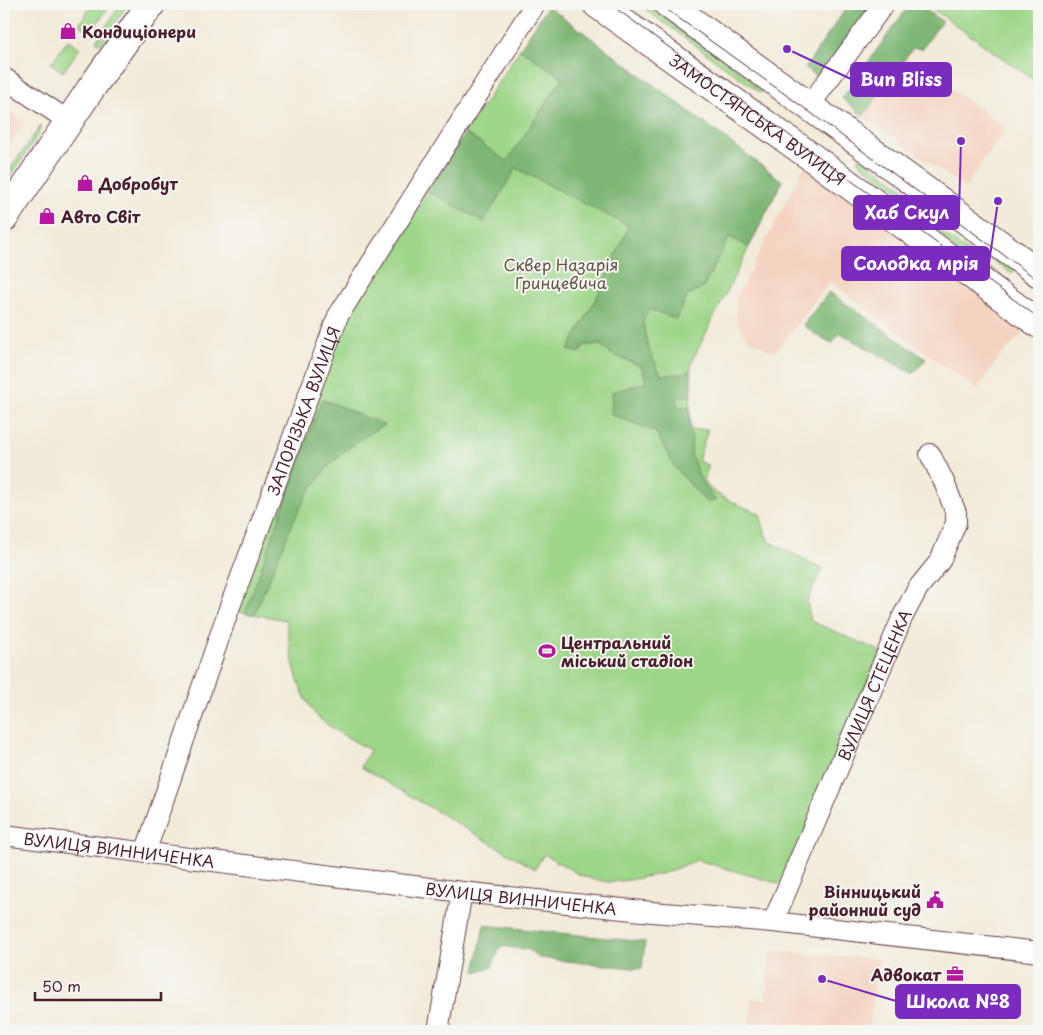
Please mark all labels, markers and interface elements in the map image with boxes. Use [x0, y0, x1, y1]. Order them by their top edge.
place label: Кондиціонери [82, 19, 196, 43]
shop icon: Кондиціонери [58, 21, 78, 41]
street label: ЗАМОСТЯНСЬКА ВУЛИЦЯ [665, 48, 851, 191]
callout: Bun Bliss [851, 63, 951, 96]
text: Bun Bliss [860, 65, 942, 92]
place label: Добробут [98, 171, 178, 195]
shop icon: Добробут [75, 173, 95, 193]
callout: Хаб Скул [854, 196, 959, 229]
text: Хаб Скул [865, 198, 949, 225]
place label: Авто Світ [61, 204, 141, 228]
shop icon: Авто Світ [37, 206, 57, 226]
callout: Солодка мрія [842, 247, 989, 280]
text: Солодка мрія [853, 249, 979, 276]
park label: Сквер Назарія Гринцевича [504, 252, 618, 294]
street label: ЗАПОРІЗЬКА ВУЛИЦЯ [261, 322, 345, 498]
street label: ВУЛИЦЯ СТЕЦЕНКА [831, 604, 917, 764]
place label: Центральний міський стадіон [561, 630, 693, 672]
sports icon: Центральний міський стадіон [537, 641, 557, 661]
street label: ВУЛИЦЯ ВИННИЧЕНКА [22, 826, 216, 873]
street label: ВУЛИЦЯ ВИННИЧЕНКА [424, 876, 618, 920]
place label: Вінницький районний суд [809, 879, 921, 921]
public building icon: Вінницький районний суд [925, 890, 945, 910]
place label: Адвокат [870, 962, 942, 986]
office icon: Адвокат [945, 964, 965, 984]
scale bar [35, 970, 161, 1002]
text: 50 m [42, 974, 81, 997]
callout: Школа №8 [896, 985, 1020, 1018]
text: Школа №8 [906, 987, 1010, 1014]

